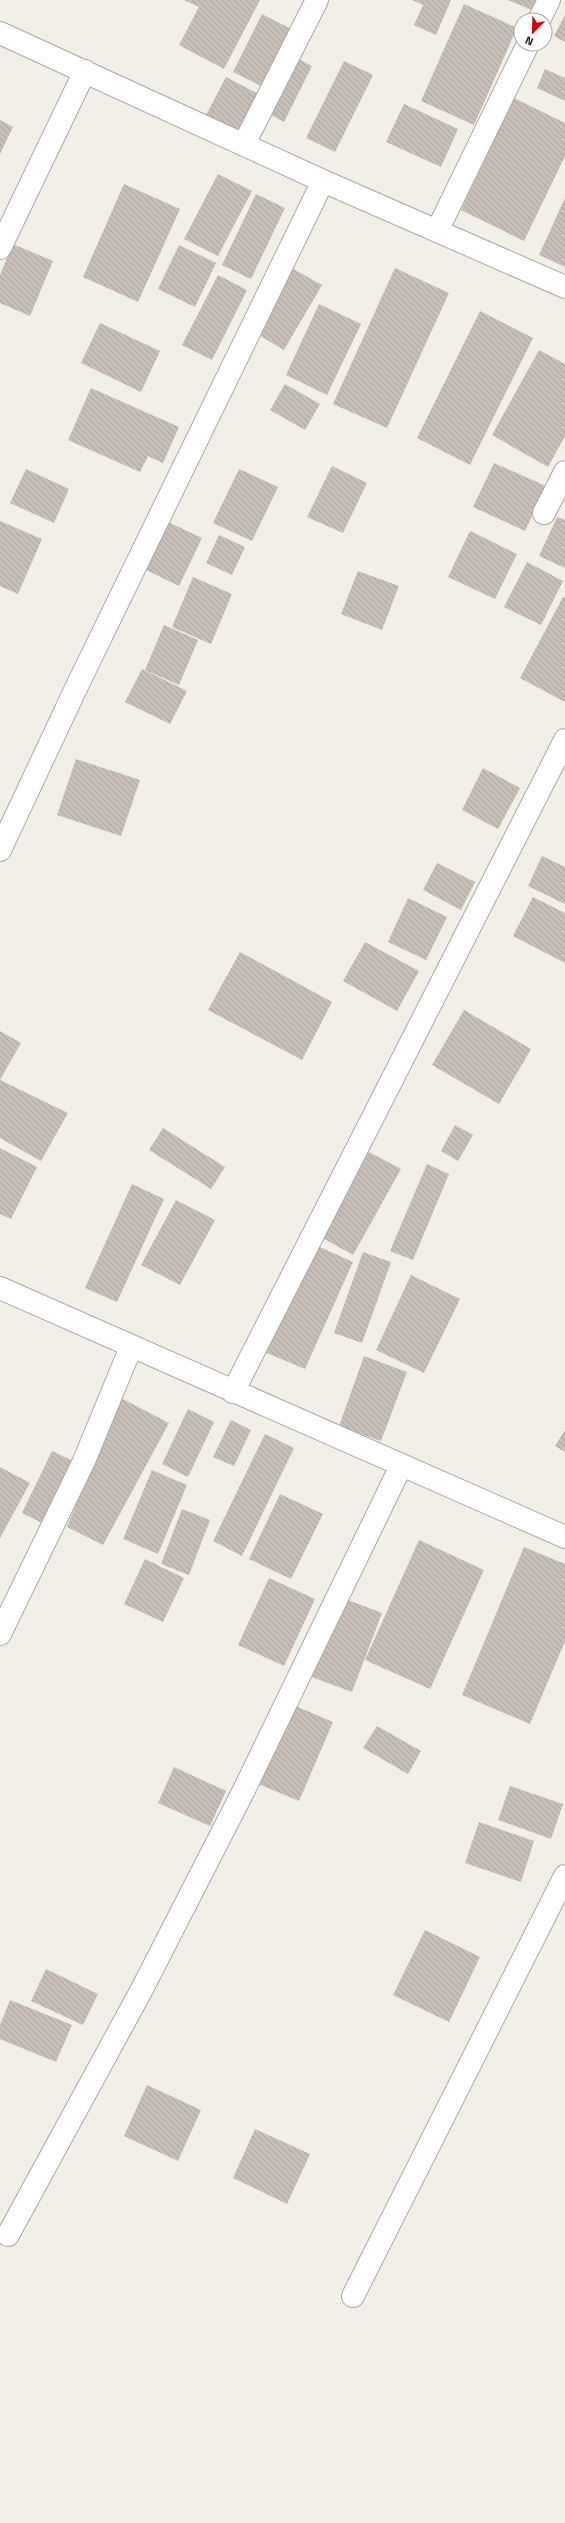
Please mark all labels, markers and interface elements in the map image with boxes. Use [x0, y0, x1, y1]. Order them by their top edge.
north arrow [513, 12, 553, 52]
text: N [522, 32, 536, 50]

